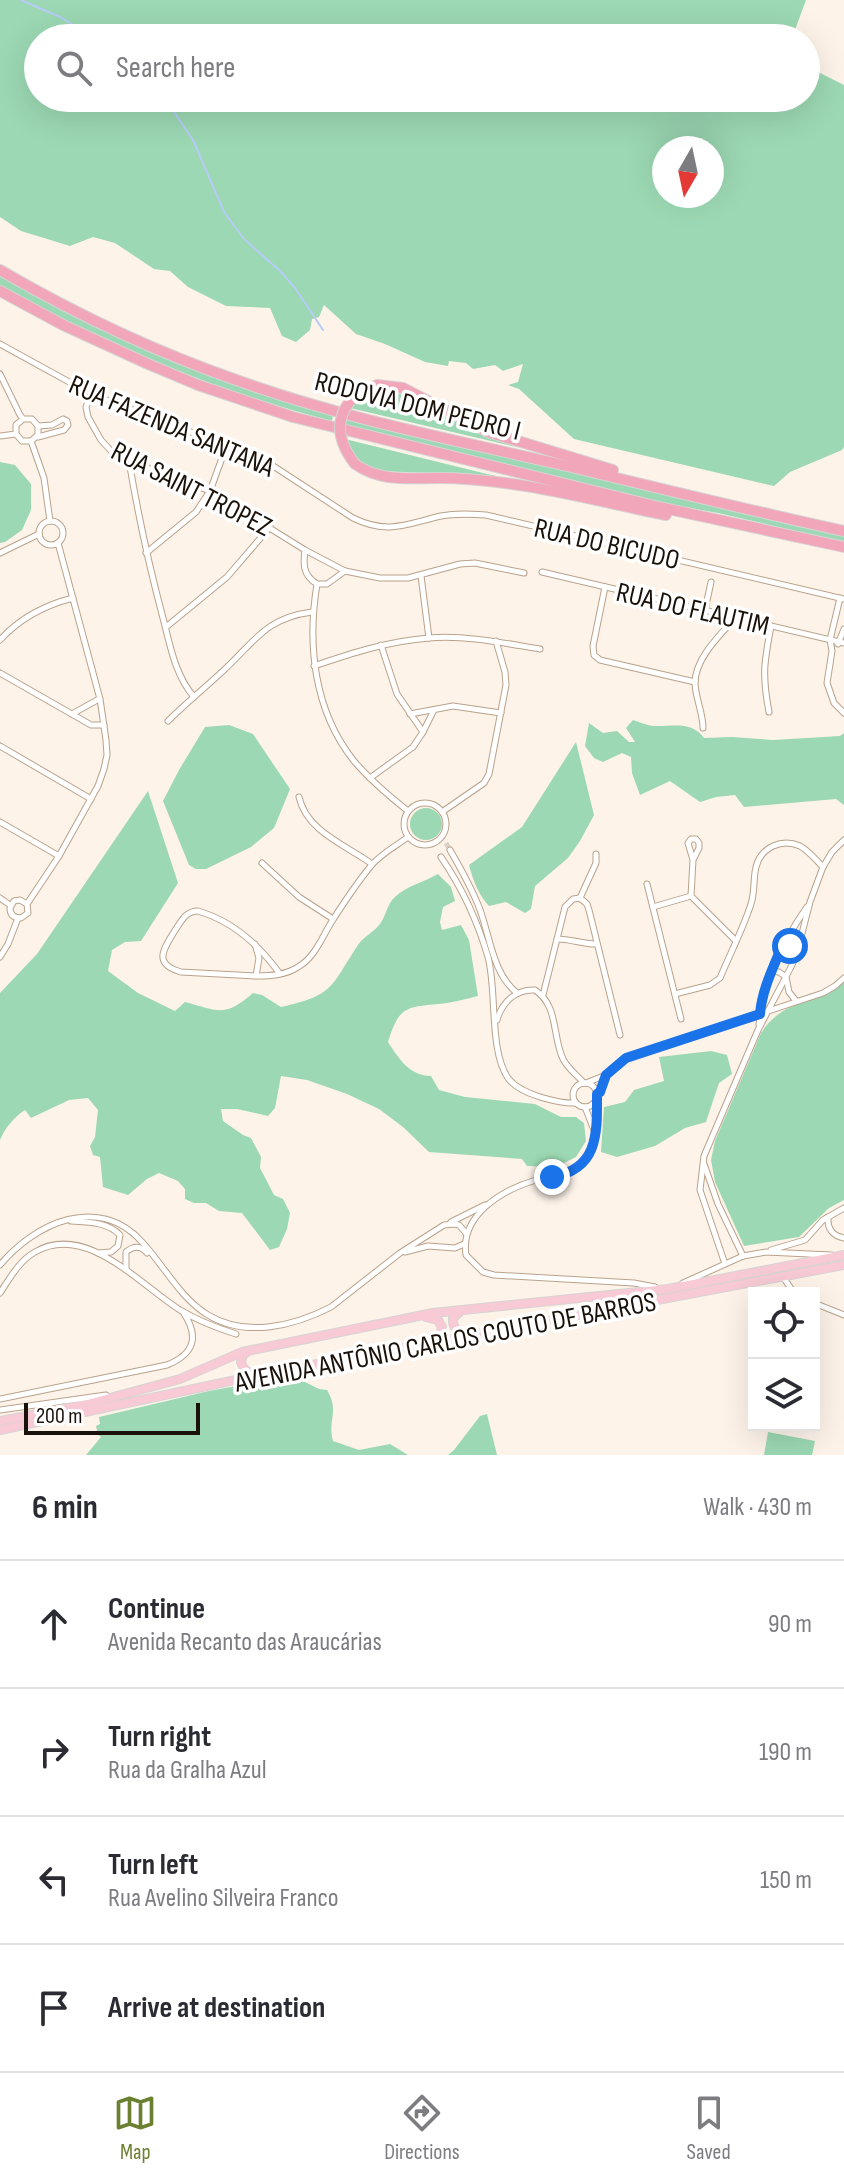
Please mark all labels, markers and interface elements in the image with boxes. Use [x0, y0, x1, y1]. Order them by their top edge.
search box [24, 24, 820, 112]
icon: search [52, 46, 96, 90]
text: Search here [116, 50, 235, 86]
north arrow [652, 136, 724, 208]
street label: RODOVIA DOM PEDRO I [311, 365, 524, 448]
street label: RUA FAZENDA SANTANA [64, 368, 280, 485]
street label: RUA SAINT TROPEZ [106, 435, 277, 544]
street label: RUA DO BICUDO [531, 512, 683, 577]
street label: RUA DO FLAUTIM [613, 576, 772, 643]
route start [772, 928, 808, 964]
route end [534, 1159, 570, 1195]
street label: AVENIDA ANTÔNIO CARLOS COUTO DE BARROS [231, 1285, 659, 1400]
map controls [748, 1287, 820, 1431]
button: locate [748, 1287, 820, 1359]
button: layers [748, 1359, 820, 1431]
scale bar [24, 1399, 200, 1435]
text: 200 m [36, 1403, 82, 1430]
text: 6 min [32, 1487, 98, 1528]
text: Walk · 430 m [703, 1492, 812, 1523]
text: Continue [108, 1591, 205, 1627]
icon: ahead [32, 1602, 76, 1646]
text: 90 m [768, 1609, 812, 1640]
text: Avenida Recanto das Araucárias [108, 1627, 382, 1658]
text: Turn right [108, 1719, 211, 1755]
icon: right [32, 1730, 76, 1774]
text: 190 m [759, 1737, 812, 1768]
text: Rua da Gralha Azul [108, 1755, 267, 1786]
text: Turn left [108, 1847, 198, 1883]
icon: left [32, 1858, 76, 1902]
text: 150 m [760, 1865, 812, 1896]
text: Rua Avelino Silveira Franco [108, 1883, 339, 1914]
icon: arrive [32, 1986, 76, 2030]
text: Arrive at destination [108, 1990, 325, 2026]
tab: Map [113, 2091, 157, 2166]
tab: Directions [384, 2091, 460, 2166]
tab: Saved [687, 2091, 731, 2166]

